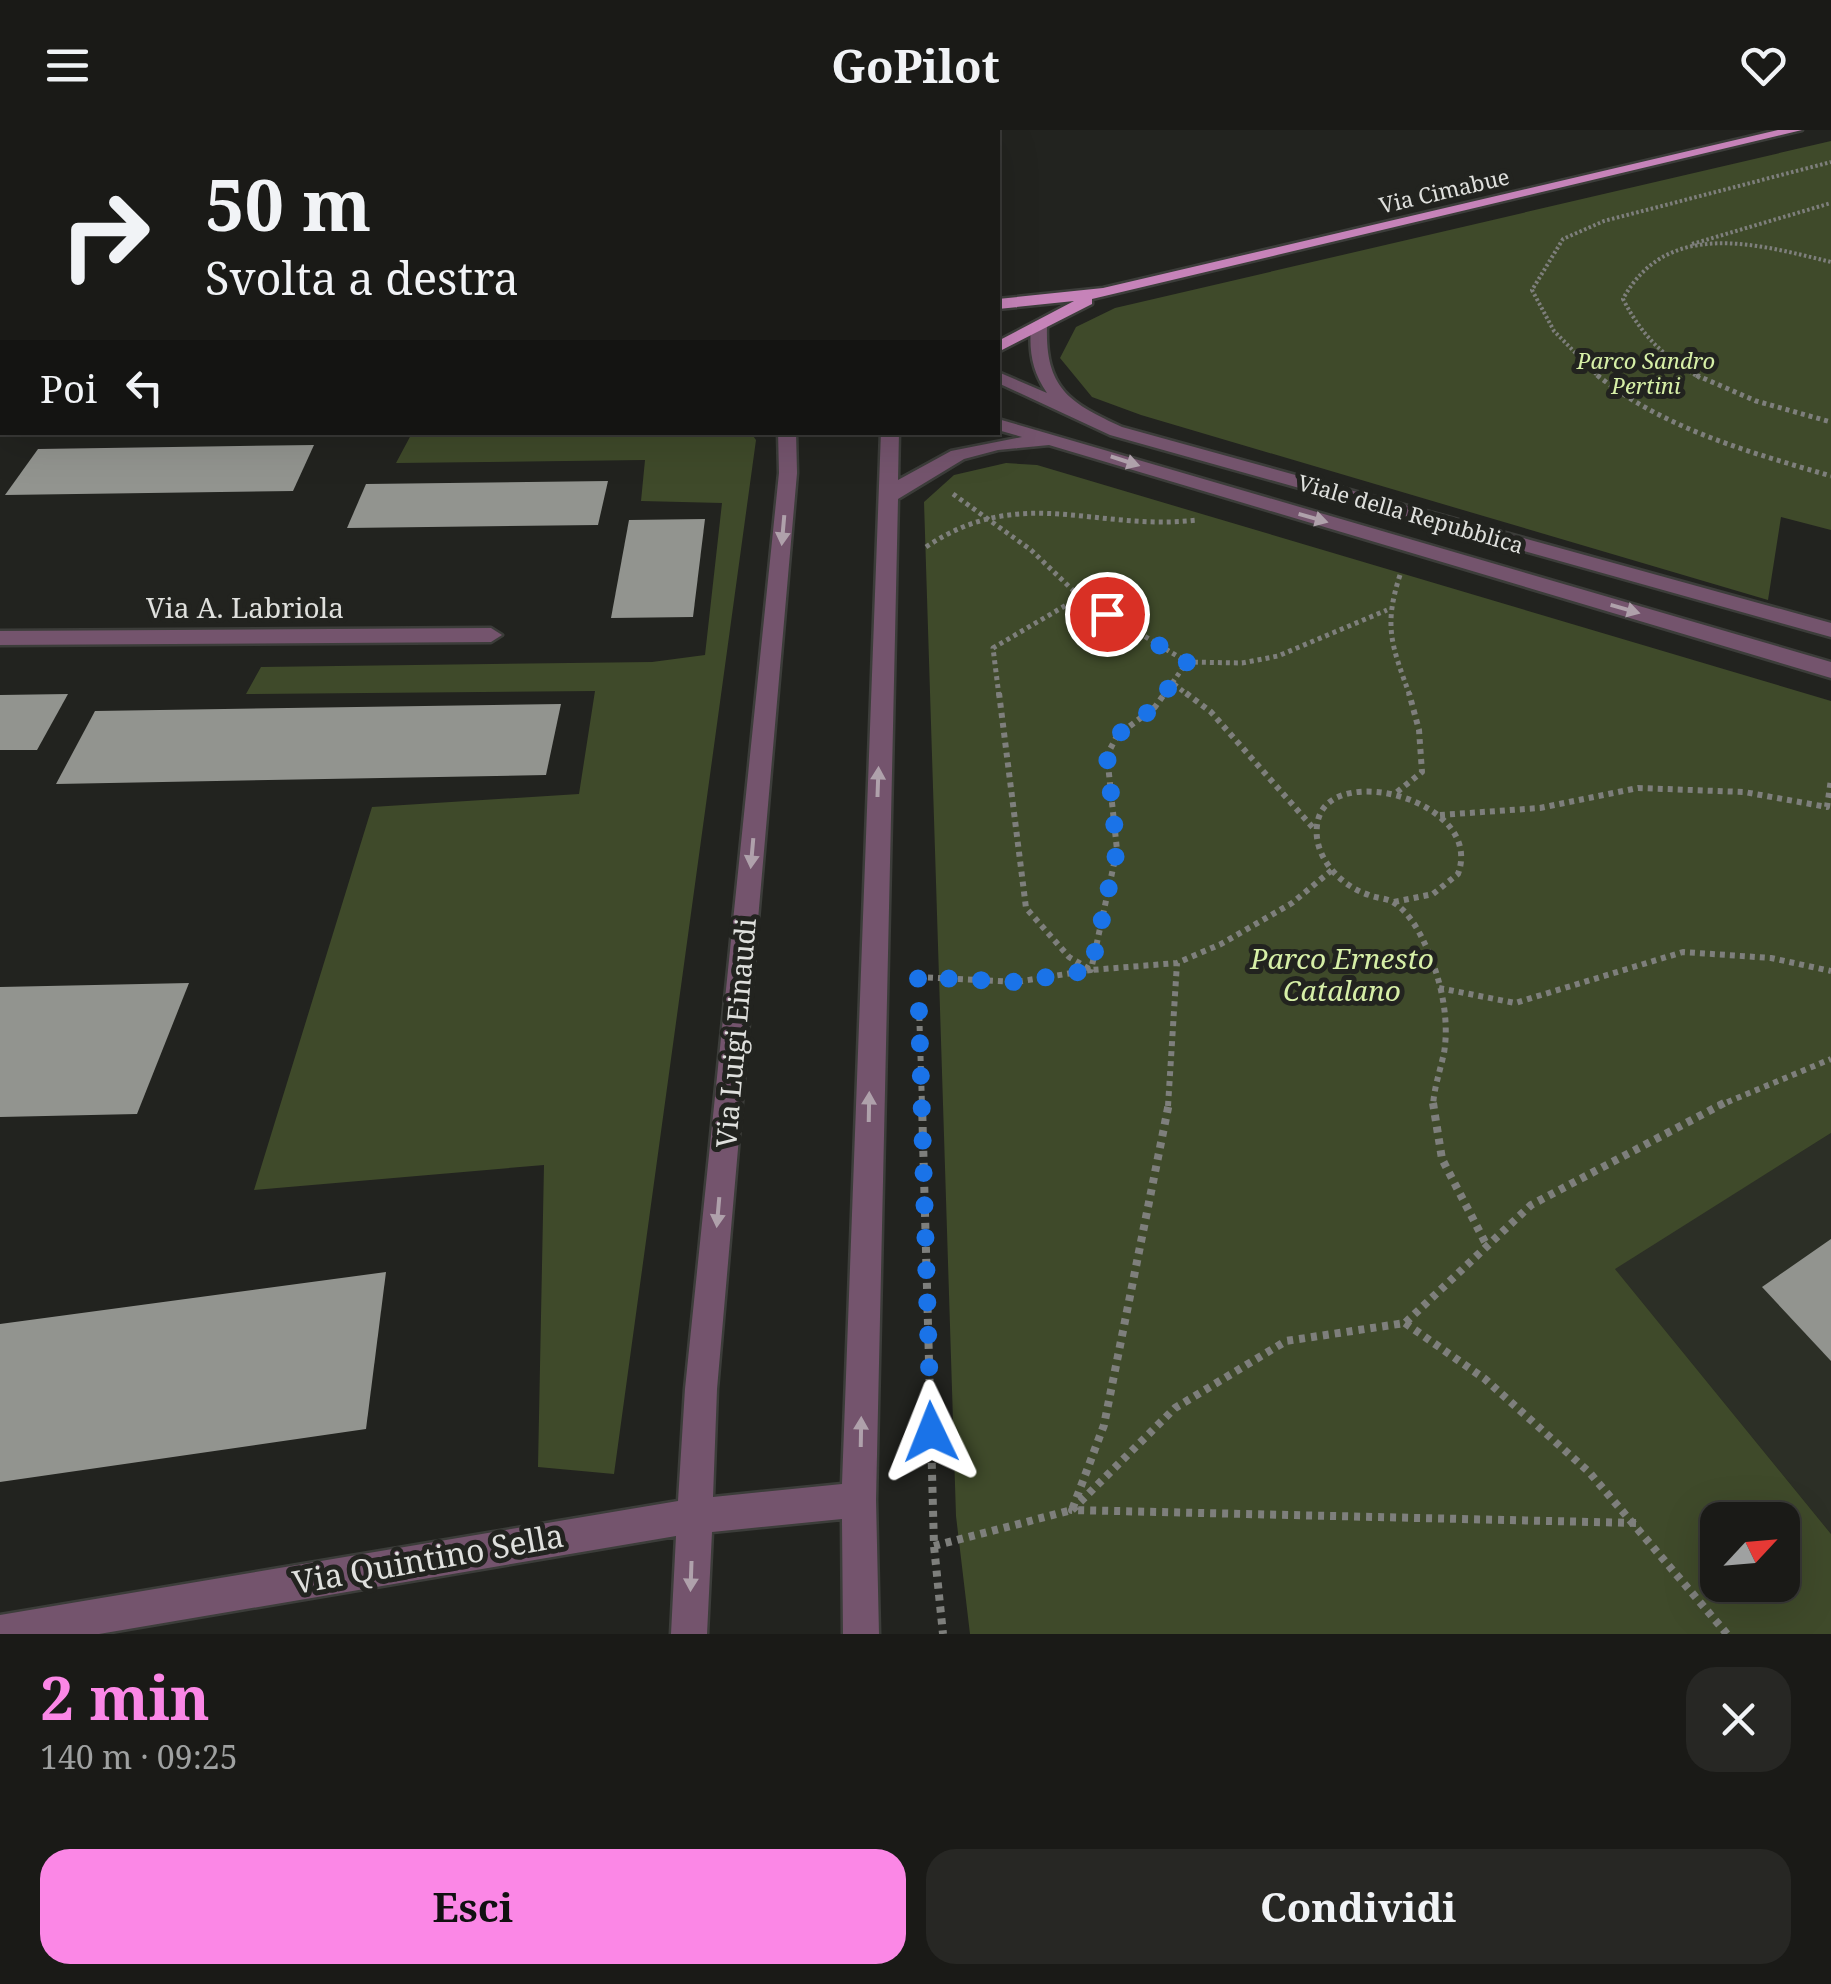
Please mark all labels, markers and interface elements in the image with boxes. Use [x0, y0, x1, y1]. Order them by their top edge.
text: GoPilot [831, 35, 1000, 96]
icon: menu [40, 38, 95, 93]
icon: heart [1736, 38, 1791, 93]
text: 50 m [205, 156, 371, 252]
street label: Via Cimabue [1376, 160, 1512, 220]
icon: right [40, 170, 170, 300]
text: Svolta a destra [205, 247, 519, 308]
park label: Parco Sandro Pertini [1576, 345, 1715, 400]
icon: left [117, 360, 172, 415]
text: Poi [40, 362, 97, 414]
one-way arrow [1110, 454, 1140, 469]
street label: Viale della Repubblica [1295, 466, 1527, 560]
one-way arrow [1298, 511, 1328, 526]
one-way arrow [774, 514, 790, 546]
pin [1065, 572, 1150, 657]
icon: arrive [1080, 587, 1135, 642]
street label: Via A. Labriola [146, 588, 344, 626]
one-way arrow [1610, 602, 1640, 617]
one-way arrow [870, 765, 886, 797]
one-way arrow [743, 838, 759, 870]
street label: Via Luigi Einaudi [706, 916, 764, 1149]
park label: Parco Ernesto Catalano [1249, 939, 1434, 1009]
one-way arrow [862, 1090, 878, 1122]
one-way arrow [709, 1196, 725, 1228]
position arrow [879, 1380, 983, 1484]
one-way arrow [853, 1415, 869, 1447]
north arrow [1700, 1502, 1800, 1602]
map controls [1700, 1502, 1800, 1602]
street label: Via Quintino Sella [289, 1513, 567, 1603]
one-way arrow [682, 1561, 698, 1593]
text: 2 min [40, 1656, 210, 1738]
button: close [1686, 1667, 1791, 1772]
text: 140 m · 09:25 [40, 1735, 238, 1778]
button: Esci [40, 1849, 906, 1964]
button: Condividi [926, 1849, 1791, 1964]

